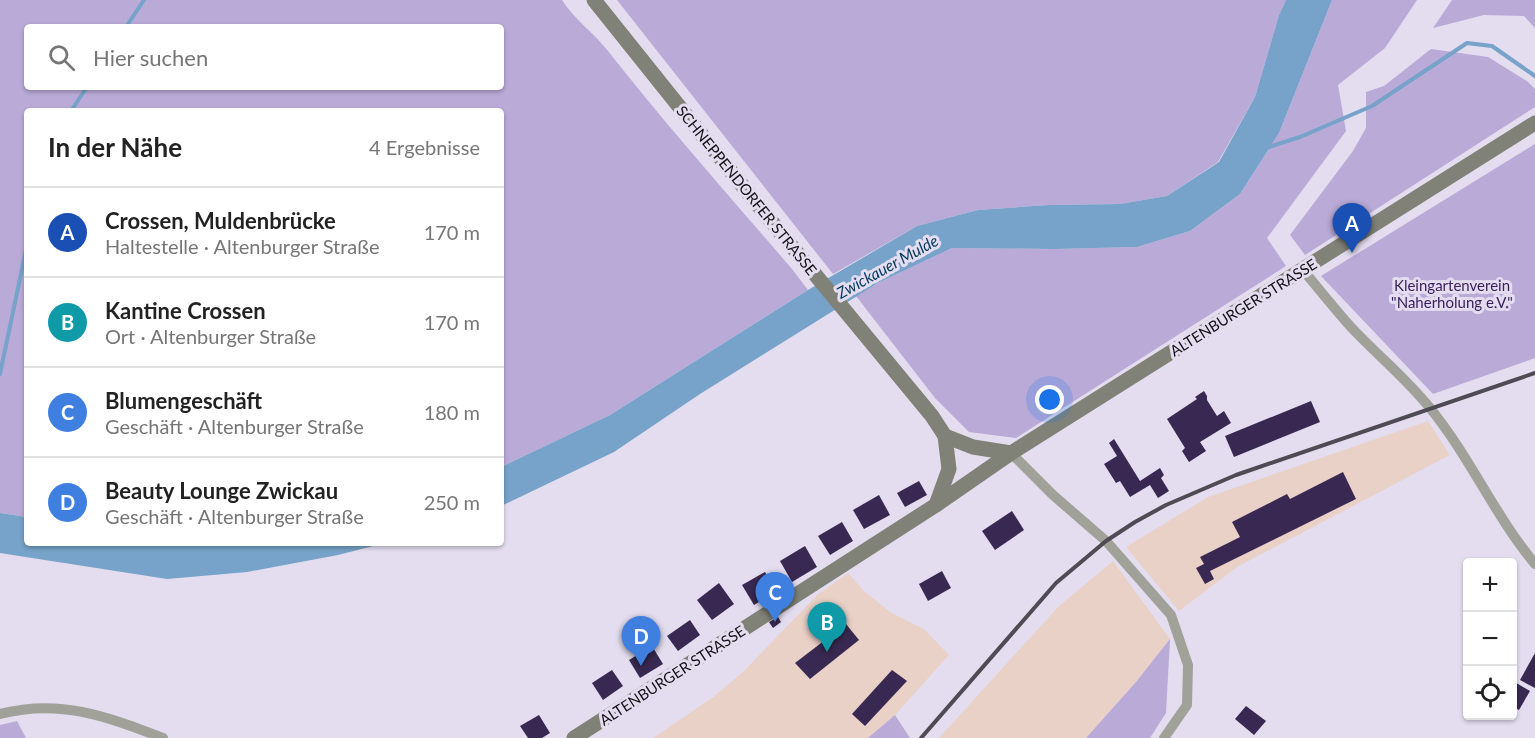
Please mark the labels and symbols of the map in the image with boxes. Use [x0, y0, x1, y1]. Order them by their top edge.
street label: SCHNEPPENDORFER STRASSE [673, 102, 821, 278]
pin: A [1332, 204, 1372, 253]
water label: Zwickauer Mulde [832, 230, 941, 302]
street label: ALTENBURGER STRASSE [1166, 254, 1320, 360]
park label: Kleingartenverein "Naherholung e.V." [1391, 276, 1513, 311]
your location [1035, 385, 1064, 414]
pin: C [756, 572, 794, 622]
pin: B [808, 602, 846, 652]
pin: D [622, 616, 660, 666]
street label: ALTENBURGER STRASSE [596, 621, 748, 729]

